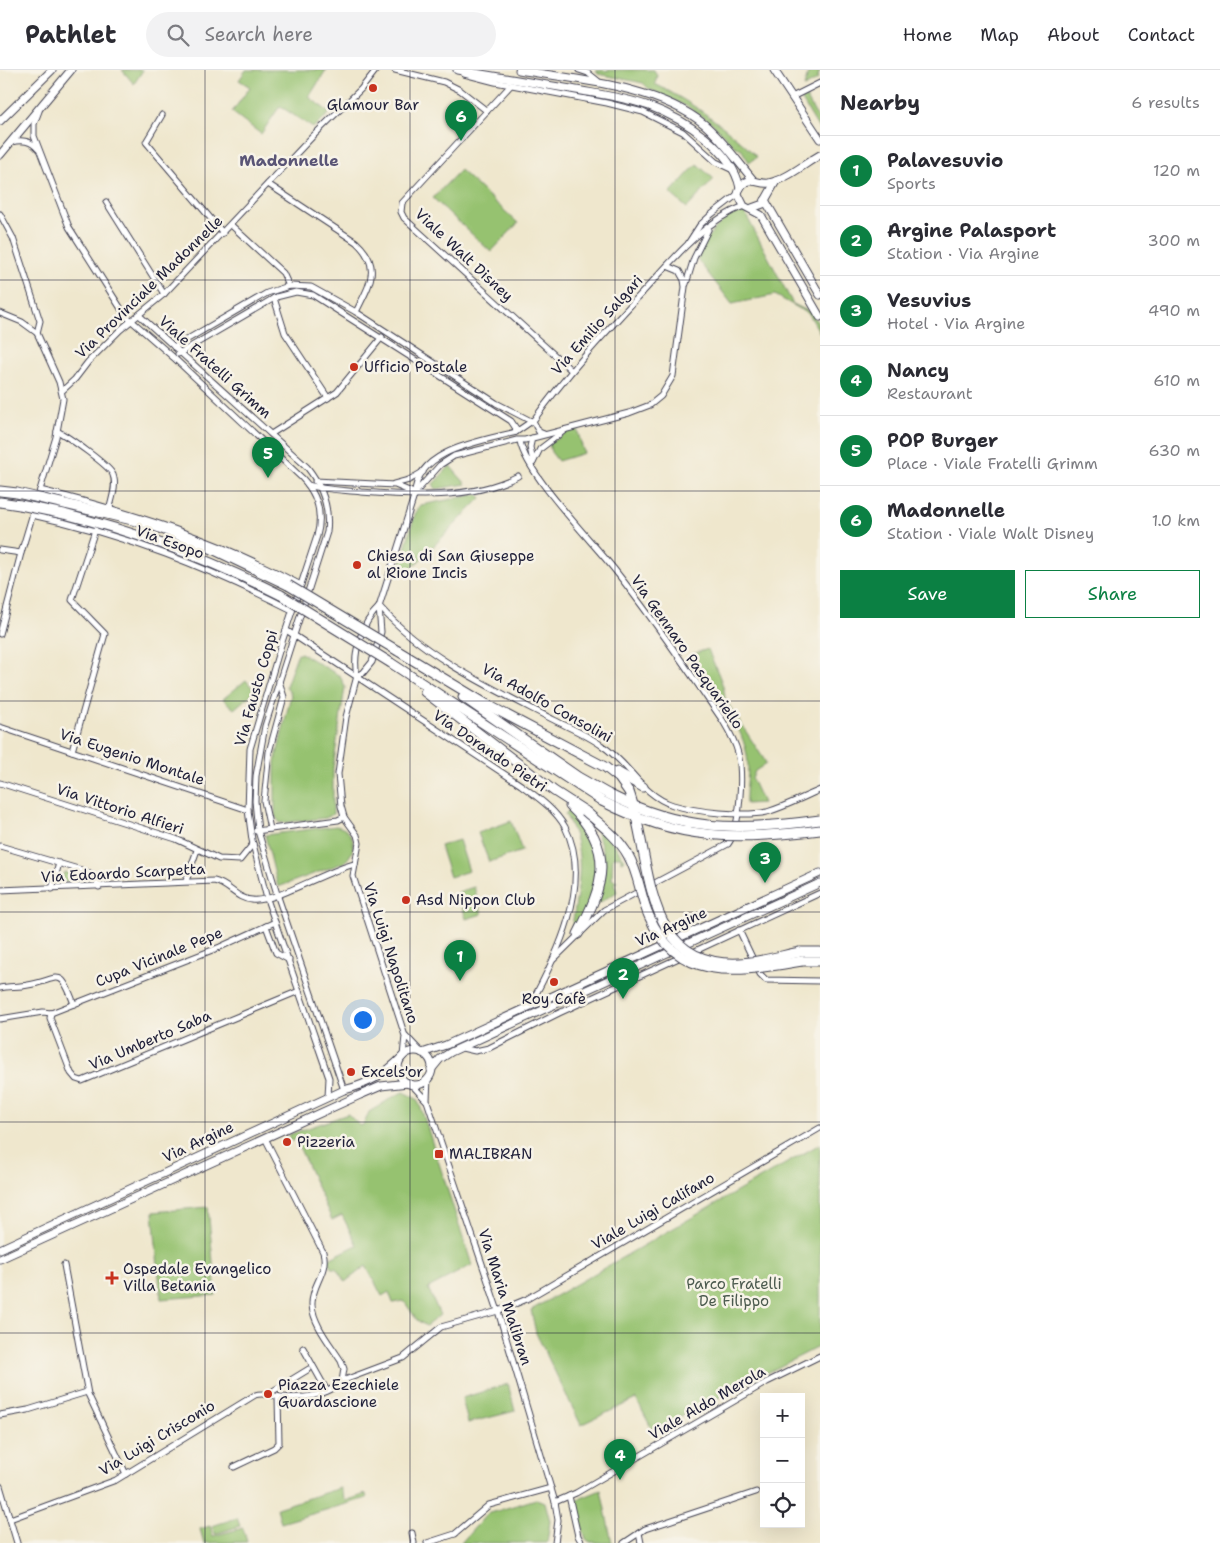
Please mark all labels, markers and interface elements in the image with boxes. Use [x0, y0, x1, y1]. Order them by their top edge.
search box [146, 12, 496, 57]
text: Pathlet [25, 19, 116, 51]
icon: search [164, 21, 192, 49]
text: Search here [204, 22, 313, 47]
text: Home [903, 23, 952, 47]
text: Map [980, 23, 1019, 47]
text: About [1047, 23, 1100, 47]
text: Contact [1128, 23, 1195, 47]
marker: Glamour Bar [367, 82, 379, 94]
text: Nearby [840, 89, 920, 117]
text: 6 results [1131, 92, 1200, 113]
place label: Glamour Bar [327, 95, 419, 115]
pin: 6 [445, 100, 477, 141]
text: Palavesuvio [887, 148, 1003, 173]
district label: Madonnelle [239, 150, 339, 171]
text: 1 [852, 160, 860, 181]
text: 120 m [1153, 160, 1200, 181]
text: Sports [887, 173, 936, 194]
street label: Viale Walt Disney [410, 204, 518, 306]
street label: Via Provinciale Madonnelle [71, 211, 227, 363]
text: Argine Palasport [887, 218, 1056, 243]
text: 2 [850, 230, 862, 251]
text: 300 m [1148, 230, 1200, 251]
text: Station · Via Argine [887, 243, 1039, 264]
street label: Via Emilio Salgari [547, 271, 647, 379]
text: Vesuvius [887, 288, 971, 313]
text: 3 [850, 300, 862, 321]
text: 490 m [1148, 300, 1200, 321]
street label: Viale Fratelli Grimm [154, 311, 276, 423]
text: Hotel · Via Argine [887, 313, 1025, 334]
place label: Ufficio Postale [364, 357, 467, 377]
text: Nancy [887, 358, 949, 383]
marker: Ufficio Postale [348, 361, 360, 373]
text: 4 [850, 370, 862, 391]
text: 610 m [1153, 370, 1200, 391]
text: Restaurant [887, 383, 973, 404]
text: POP Burger [887, 428, 998, 453]
pin: 5 [252, 437, 284, 478]
text: 5 [851, 440, 861, 461]
text: 630 m [1148, 440, 1200, 461]
text: Place · Viale Fratelli Grimm [887, 453, 1098, 474]
text: Madonnelle [887, 498, 1005, 523]
text: 6 [850, 510, 862, 531]
text: 1.0 km [1152, 510, 1200, 531]
street label: Via Esopo [133, 520, 207, 564]
text: Station · Viale Walt Disney [887, 523, 1094, 544]
place label: Chiesa di San Giuseppe al Rione Incis [367, 546, 535, 583]
marker: Chiesa di San Giuseppe al Rione Incis [351, 559, 363, 571]
button: Save [840, 570, 1015, 618]
button: Share [1025, 570, 1200, 618]
street label: Via Gennaro Pasquariello [626, 571, 748, 733]
street label: Via Fausto Coppi [230, 627, 282, 749]
street label: Via Adolfo Consolini [478, 659, 616, 747]
street label: Via Dorando Pietri [429, 705, 551, 797]
street label: Via Eugenio Montale [57, 724, 207, 790]
street label: Via Vittorio Alfieri [54, 779, 186, 839]
pin: 3 [749, 842, 781, 883]
street label: Via Edoardo Scarpetta [40, 859, 206, 887]
street label: Via Luigi Napolitano [359, 880, 423, 1026]
place label: Asd Nippon Club [416, 890, 535, 910]
marker: Asd Nippon Club [400, 894, 412, 906]
street label: Via Argine [632, 902, 710, 952]
street label: Cupa Vicinale Pepe [92, 922, 226, 992]
pin: 1 [444, 940, 476, 981]
pin: 2 [607, 958, 639, 999]
marker: Roy Cafè [548, 976, 560, 988]
place label: Roy Cafè [522, 989, 586, 1009]
street label: Via Umberto Saba [86, 1005, 215, 1075]
your location [350, 1007, 376, 1033]
place label: Excels'or [361, 1062, 423, 1082]
marker: Excels'or [345, 1066, 357, 1078]
street label: Via Argine [159, 1117, 237, 1167]
place label: Pizzeria [297, 1132, 355, 1152]
marker: Pizzeria [281, 1136, 293, 1148]
place label: MALIBRAN [449, 1144, 532, 1164]
marker: MALIBRAN [433, 1148, 445, 1160]
street label: Viale Luigi Califano [588, 1168, 718, 1254]
street label: Via Maria Malibran [473, 1226, 537, 1368]
place label: Ospedale Evangelico Villa Betania [123, 1259, 271, 1296]
marker: Ospedale Evangelico Villa Betania [105, 1271, 119, 1285]
park label: Parco Fratelli De Filippo [686, 1274, 782, 1311]
street label: Viale Aldo Merola [645, 1361, 770, 1445]
place label: Piazza Ezechiele Guardascione [278, 1375, 399, 1412]
marker: Piazza Ezechiele Guardascione [262, 1388, 274, 1400]
map controls [760, 1393, 805, 1528]
button: + [760, 1393, 805, 1438]
street label: Via Luigi Crisconio [95, 1395, 219, 1481]
button: − [760, 1438, 805, 1483]
pin: 4 [604, 1439, 636, 1480]
button: locate [760, 1483, 805, 1528]

